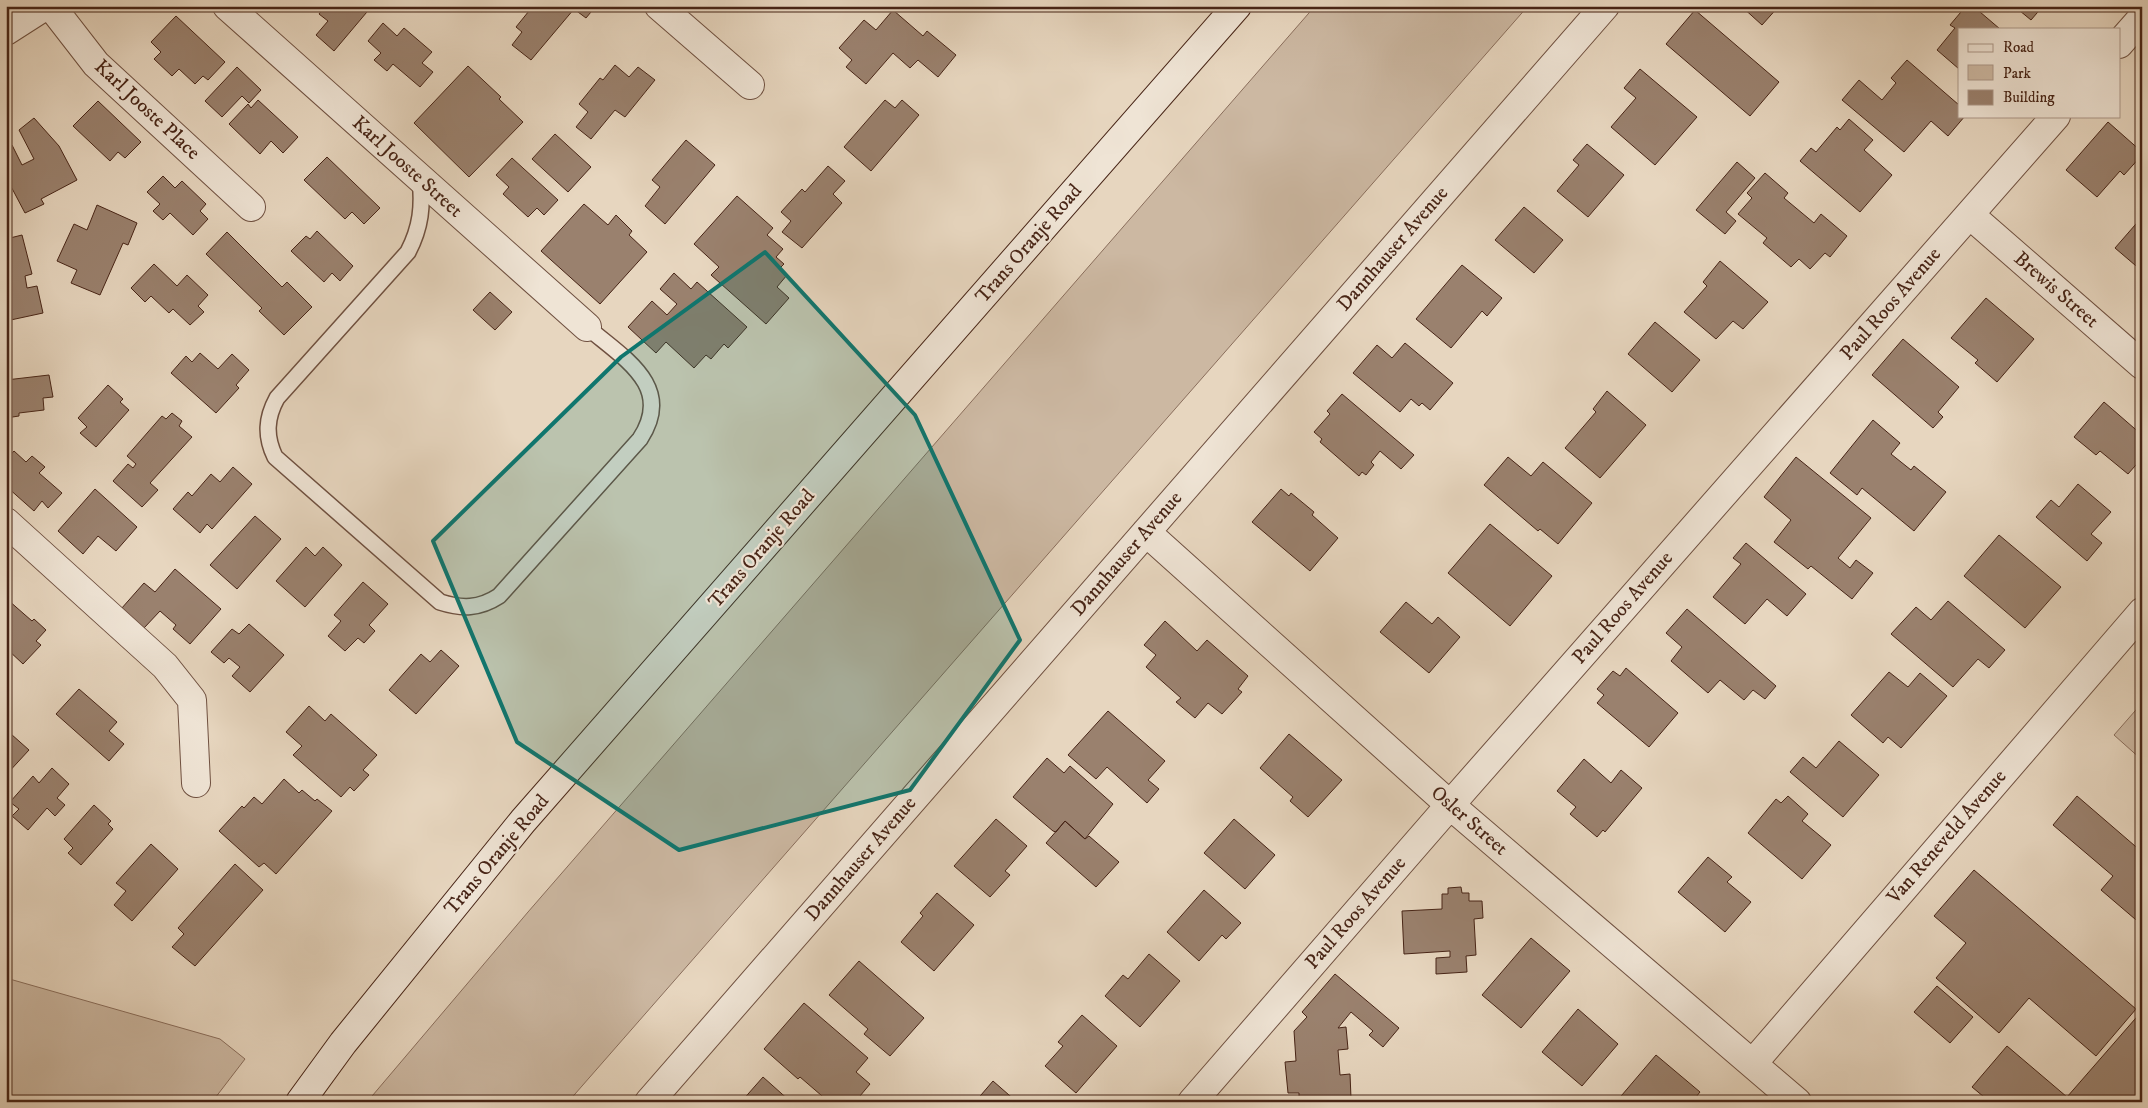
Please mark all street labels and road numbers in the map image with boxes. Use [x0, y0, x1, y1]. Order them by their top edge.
street label: Karl Jooste Place [89, 55, 205, 165]
street label: Karl Jooste Street [347, 111, 467, 223]
street label: Trans Oranje Road [970, 179, 1088, 309]
street label: Dannhauser Avenue [1332, 181, 1454, 317]
street label: Paul Roos Avenue [1835, 242, 1947, 366]
street label: Brewis Street [2008, 246, 2104, 334]
street label: Trans Oranje Road [703, 484, 821, 614]
street label: Dannhauser Avenue [1066, 486, 1188, 622]
street label: Paul Roos Avenue [1567, 546, 1679, 670]
street label: Van Reneveld Avenue [1881, 765, 2012, 910]
street label: Osler Street [1425, 781, 1513, 861]
street label: Trans Oranje Road [439, 790, 555, 920]
street label: Dannhauser Avenue [800, 791, 922, 927]
street label: Paul Roos Avenue [1300, 851, 1412, 975]

